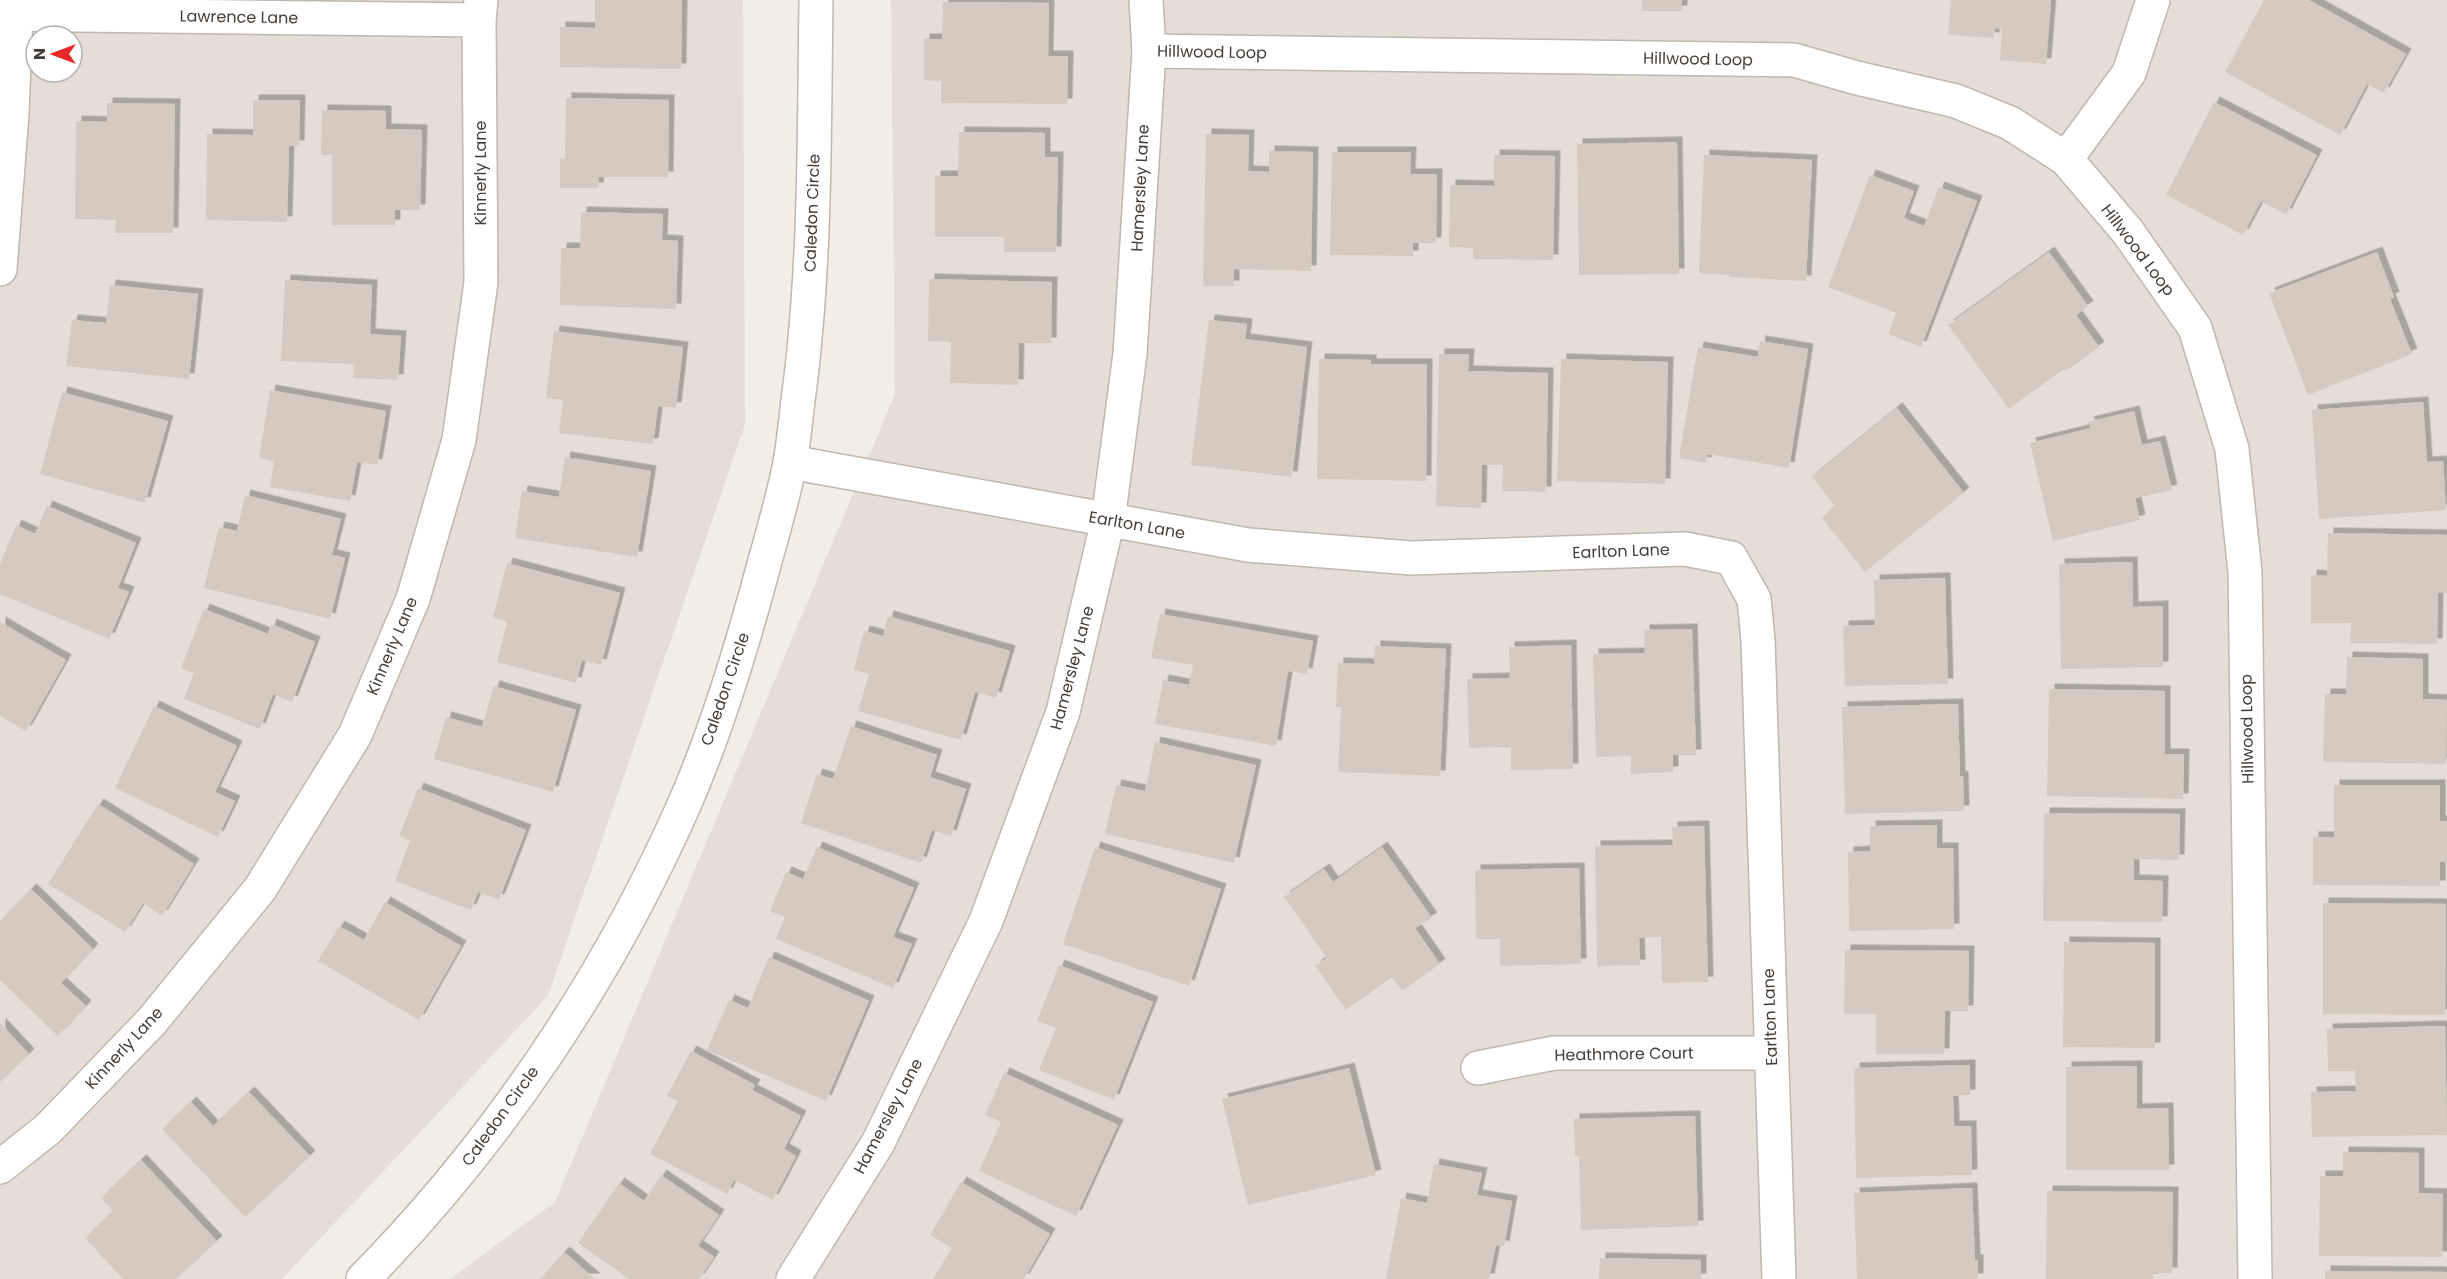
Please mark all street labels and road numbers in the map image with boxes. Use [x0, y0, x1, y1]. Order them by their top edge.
street label: Lawrence Lane [179, 4, 299, 30]
street label: Hillwood Loop [1157, 40, 1267, 64]
street label: Hillwood Loop [1643, 47, 1753, 71]
street label: Kinnerly Lane [469, 120, 492, 226]
street label: Hamersley Lane [1125, 124, 1155, 252]
street label: Caledon Circle [798, 153, 826, 273]
street label: Hillwood Loop [2096, 199, 2180, 301]
street label: Earlton Lane [1087, 505, 1187, 545]
street label: Earlton Lane [1572, 538, 1670, 564]
street label: Kinnerly Lane [361, 593, 423, 699]
street label: Hamersley Lane [1044, 603, 1100, 733]
street label: Caledon Circle [695, 629, 755, 749]
street label: Hillwood Loop [2235, 674, 2259, 784]
street label: Earlton Lane [1757, 968, 1783, 1066]
street label: Kinnerly Lane [80, 1002, 168, 1094]
street label: Heathmore Court [1554, 1041, 1694, 1067]
street label: Hamersley Lane [848, 1054, 928, 1178]
street label: Caledon Circle [456, 1061, 544, 1171]

